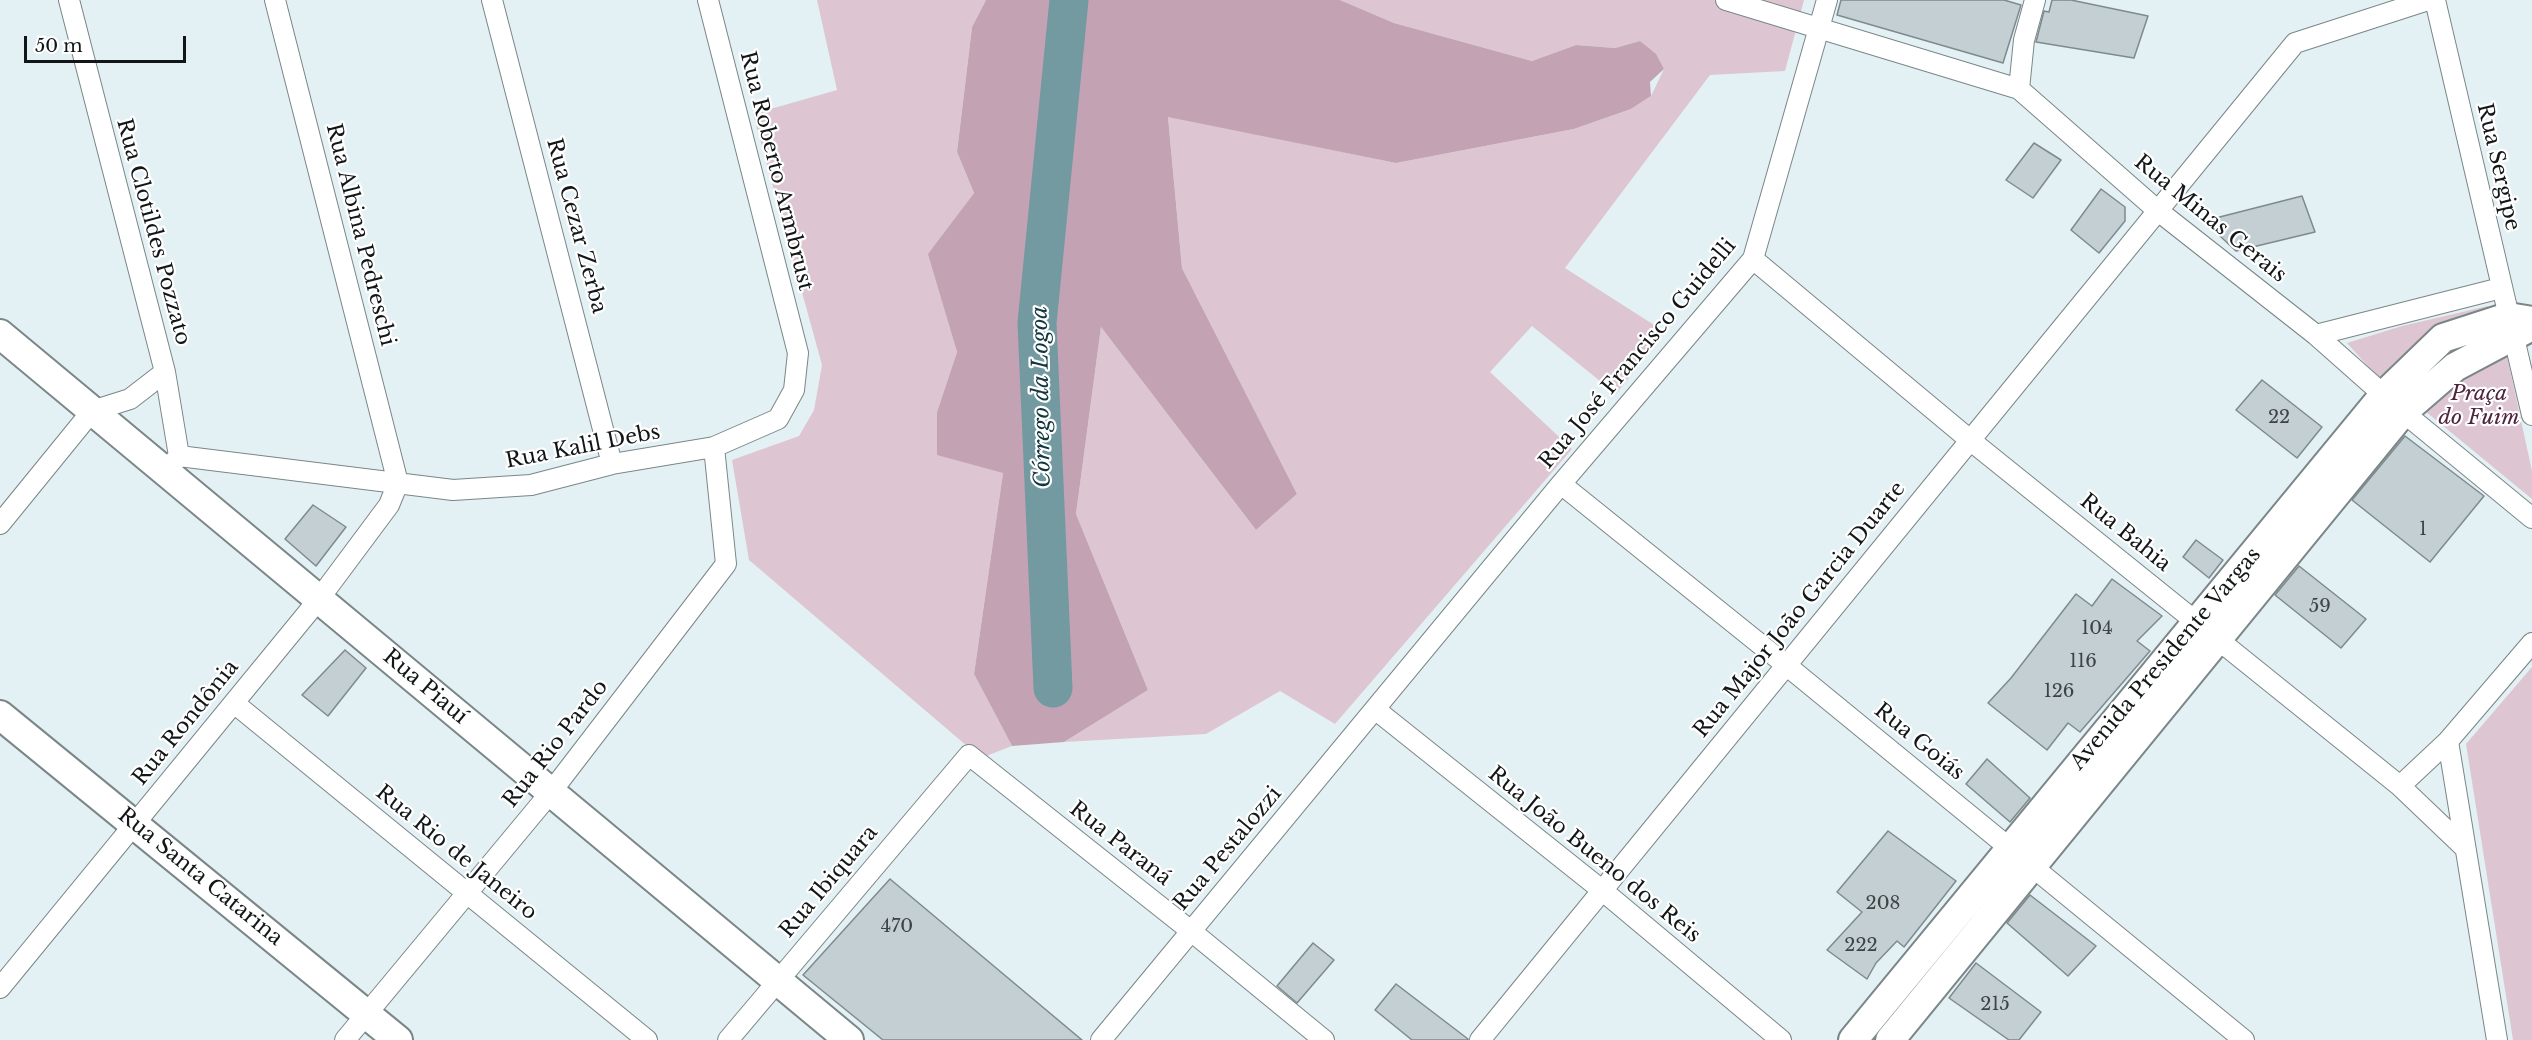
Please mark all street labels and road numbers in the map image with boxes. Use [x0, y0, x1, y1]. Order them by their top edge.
street label: Rua Roberto Armbrust [734, 49, 818, 293]
street label: Rua Sergipe [2471, 101, 2525, 233]
street label: Rua Clotildes Pozzato [111, 116, 195, 348]
street label: Rua Albina Pedreschi [320, 121, 400, 349]
street label: Rua Cezar Zerba [541, 136, 611, 316]
street label: Rua Minas Gerais [2129, 150, 2291, 288]
street label: Rua José Francisco Guidelli [1534, 234, 1742, 474]
street label: Rua Kalil Debs [504, 420, 662, 474]
street label: Rua Major João Garcia Duarte [1689, 477, 1911, 743]
street label: Rua Bahia [2075, 489, 2175, 577]
street label: Avenida Presidente Vargas [2066, 543, 2266, 775]
street label: Rua Piauí [378, 644, 472, 730]
street label: Rua Rondônia [128, 655, 244, 791]
street label: Rua Rio Pardo [498, 675, 614, 813]
street label: Rua Goiás [1869, 698, 1969, 786]
street label: Rua João Bueno dos Reis [1483, 761, 1705, 949]
street label: Rua Rio de Janeiro [370, 780, 542, 926]
street label: Rua Pestalozzi [1169, 782, 1287, 916]
street label: Rua Paraná [1064, 797, 1176, 891]
street label: Rua Santa Catarina [112, 803, 288, 951]
street label: Rua Ibiquara [775, 821, 883, 943]

